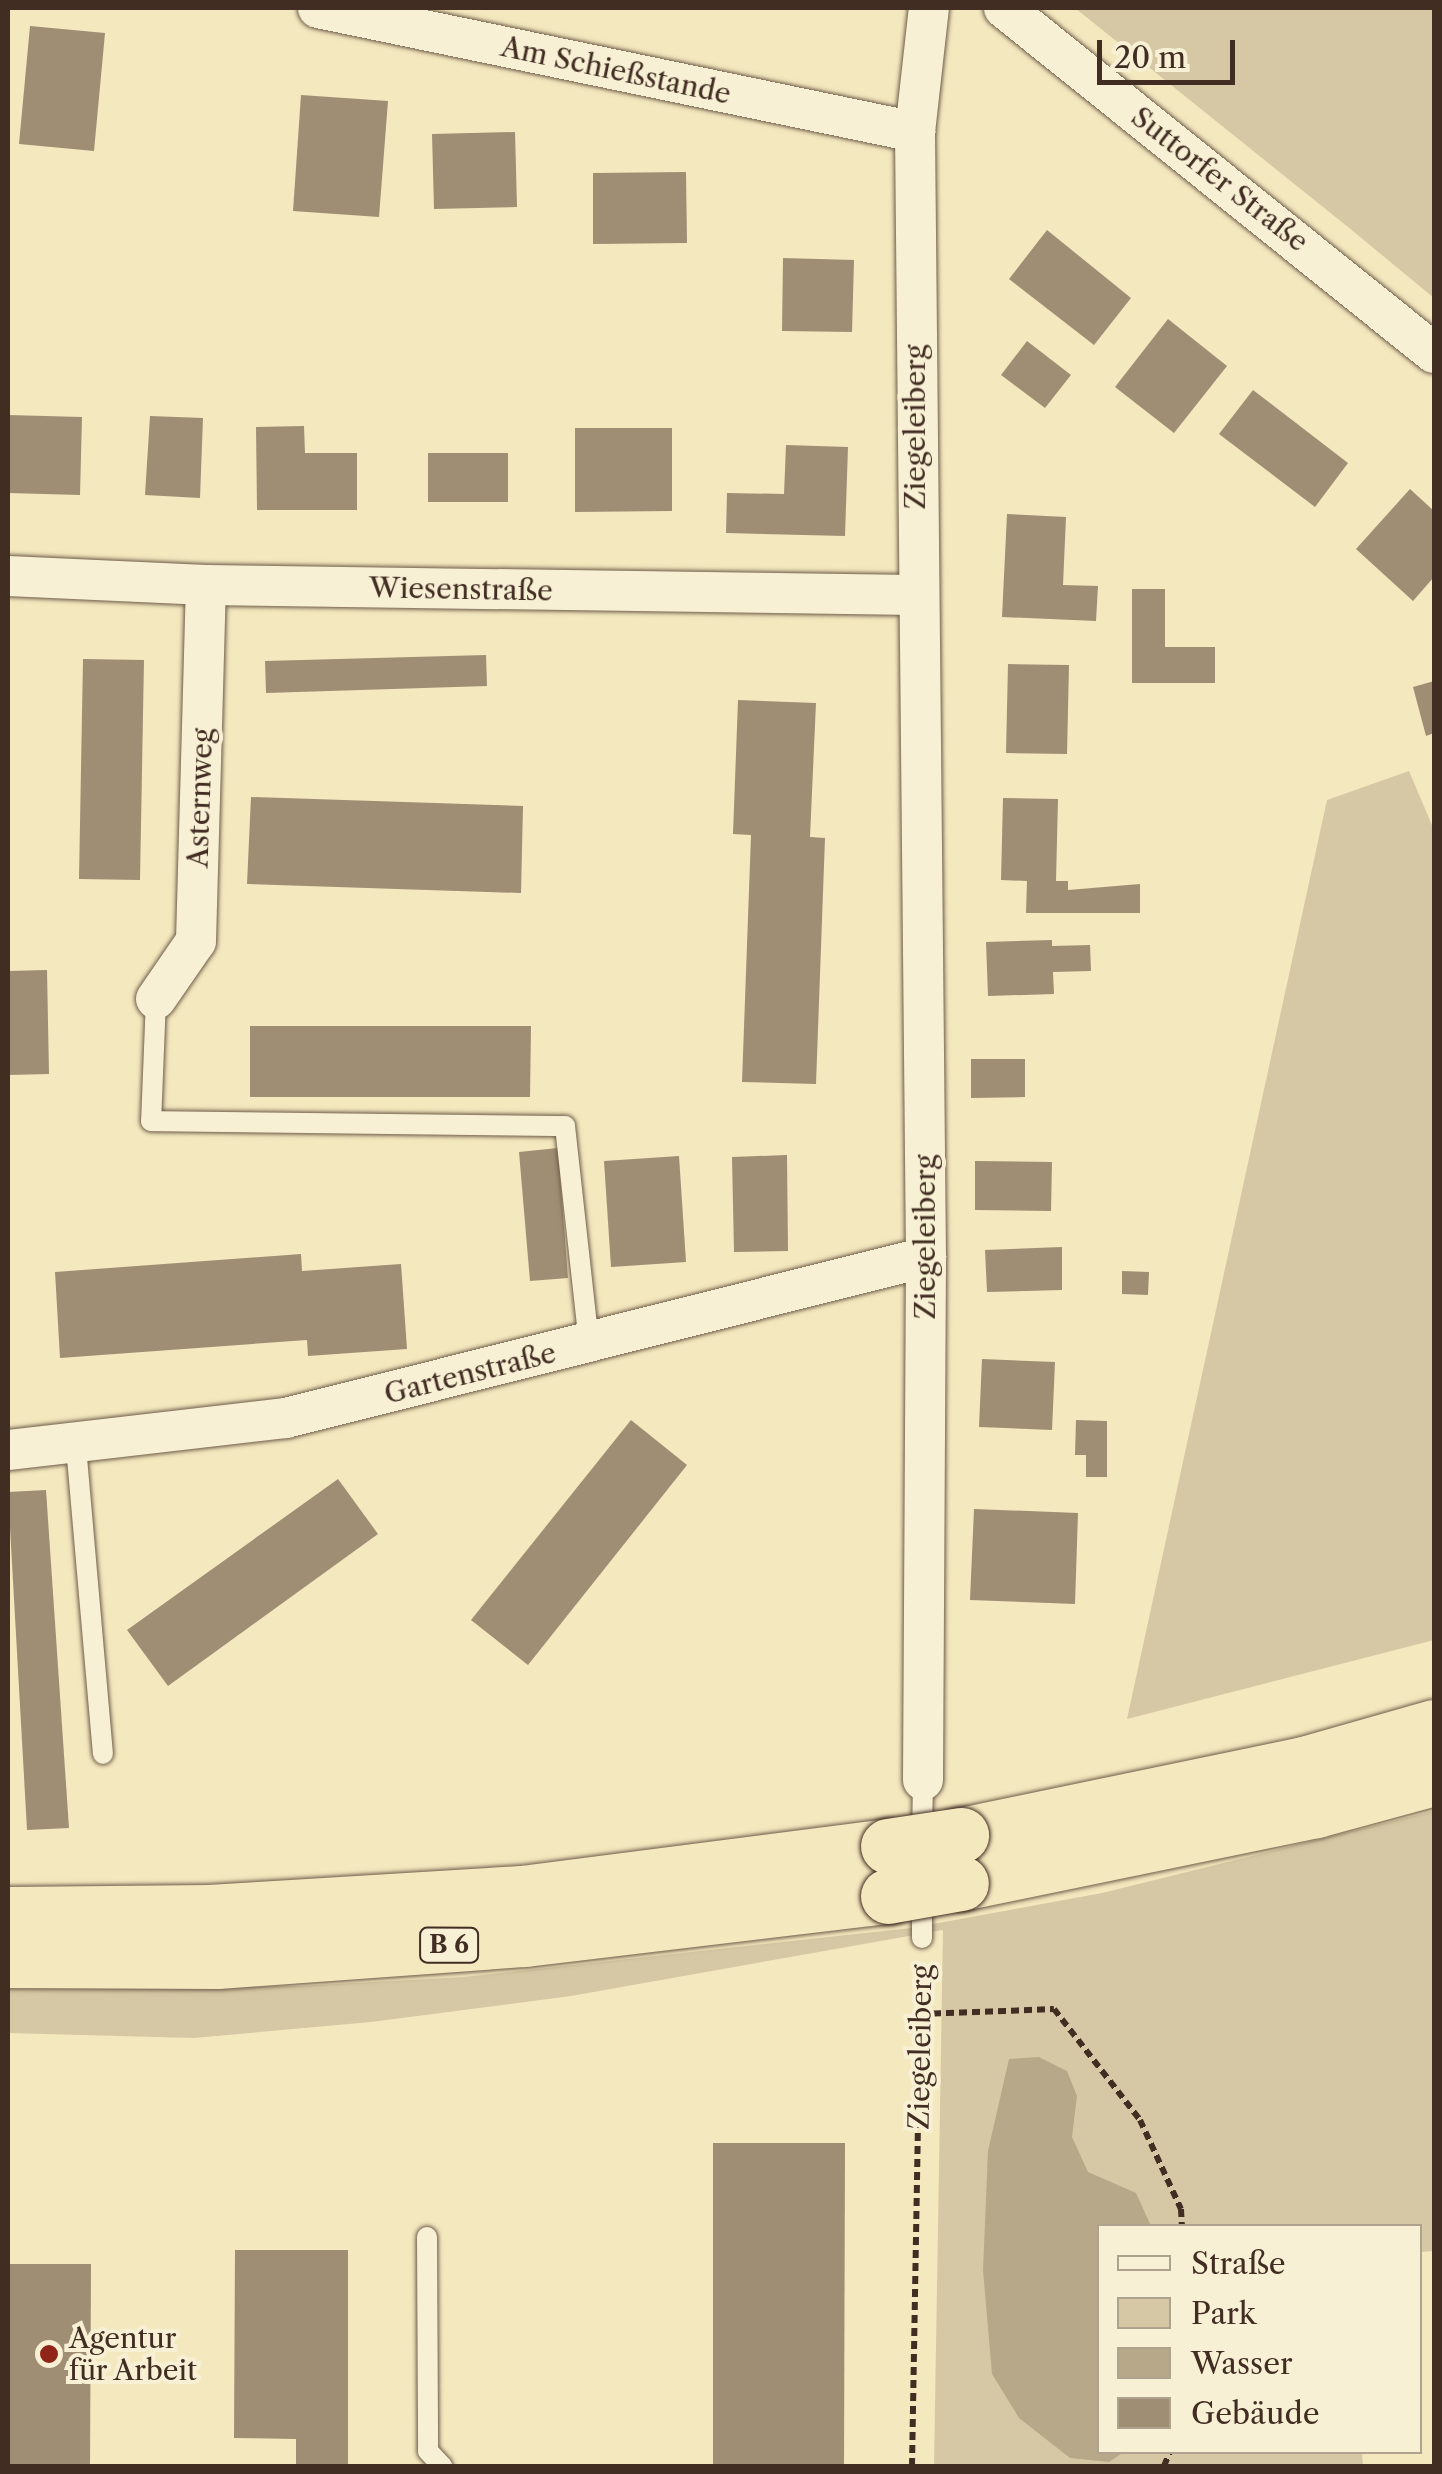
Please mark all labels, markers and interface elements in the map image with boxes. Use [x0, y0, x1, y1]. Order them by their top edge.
scale bar [1102, 20, 1240, 82]
street label: Am Schießstande [498, 29, 734, 111]
text: 20 m [1114, 39, 1186, 76]
street label: Suttorfer Straße [1125, 99, 1315, 259]
street label: Ziegeleiberg [898, 345, 932, 509]
street label: Wiesenstraße [369, 571, 553, 607]
street label: Asternweg [181, 728, 219, 868]
street label: Ziegeleiberg [908, 1155, 942, 1319]
street label: Gartenstraße [381, 1335, 559, 1411]
road number: B 6 [419, 1925, 479, 1965]
street label: Ziegeleiberg [902, 1964, 938, 2130]
legend [1097, 2224, 1422, 2454]
text: Straße [1191, 2245, 1286, 2282]
text: Park [1191, 2295, 1256, 2332]
place label: Agentur für Arbeit [69, 2321, 199, 2387]
marker: Agentur für Arbeit [38, 2343, 60, 2365]
text: Wasser [1191, 2345, 1293, 2382]
text: Gebäude [1191, 2395, 1319, 2432]

